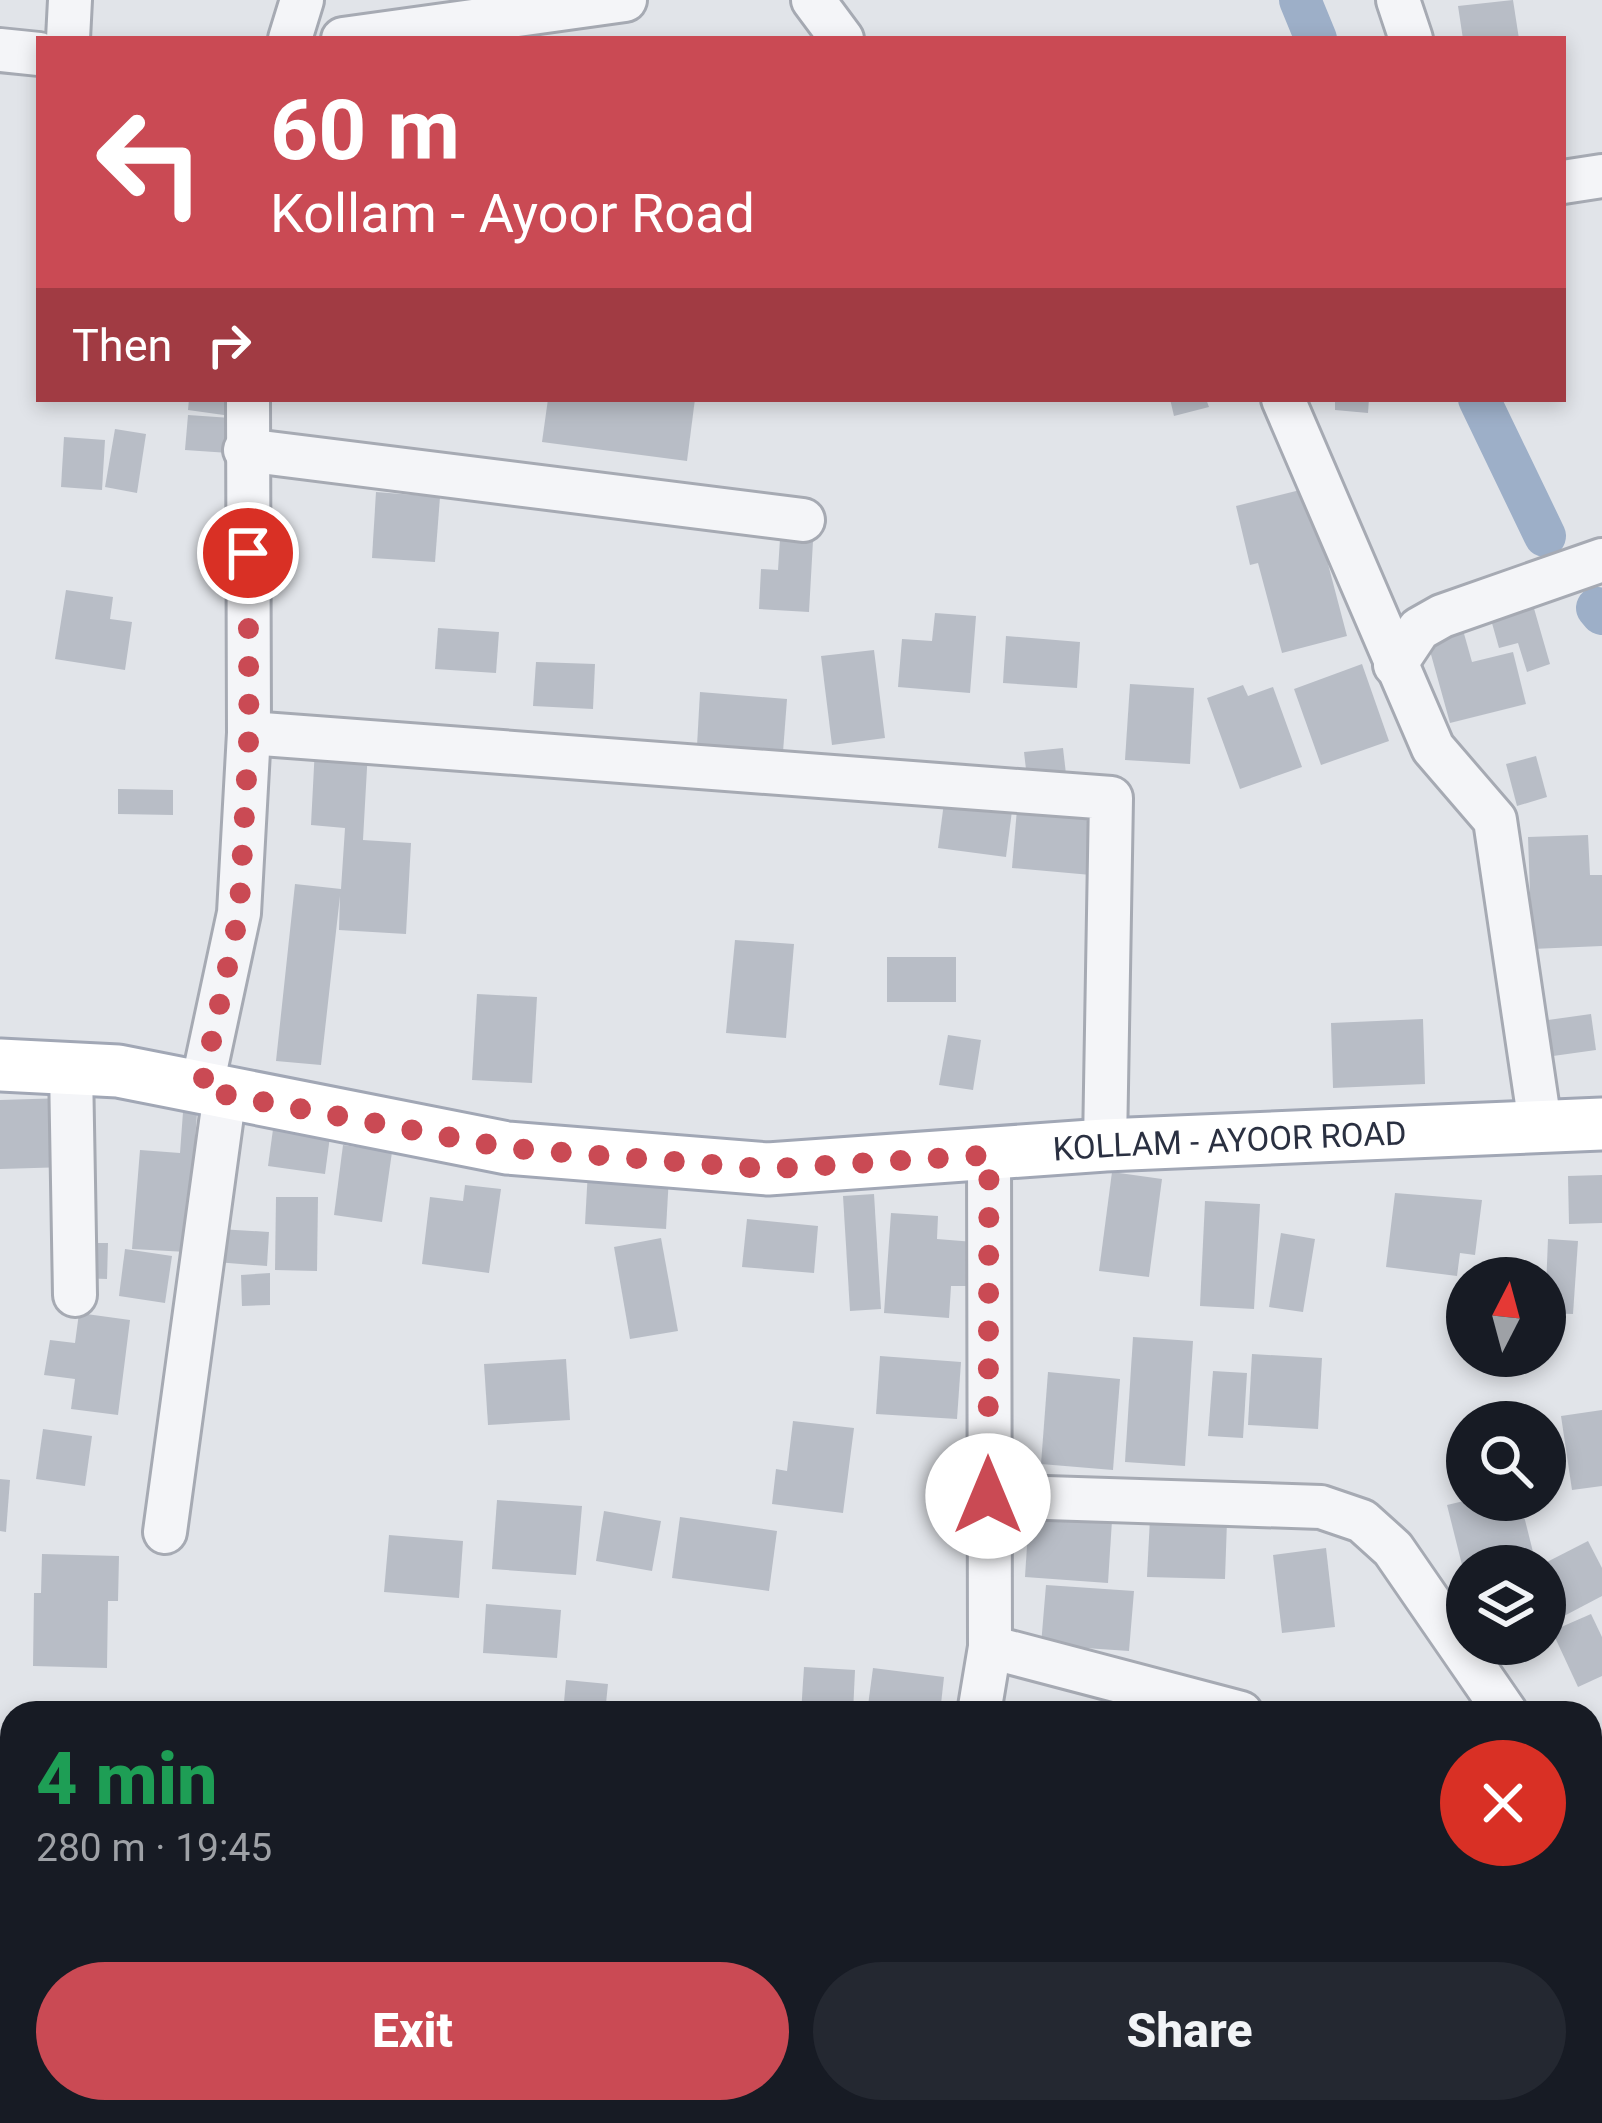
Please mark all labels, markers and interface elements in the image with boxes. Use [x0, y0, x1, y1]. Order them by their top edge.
text: 60 m [270, 81, 460, 180]
icon: left [72, 84, 228, 240]
text: Kollam - Ayoor Road [270, 182, 755, 245]
icon: right [196, 312, 262, 378]
text: Then [72, 319, 172, 372]
pin [197, 502, 299, 604]
icon: arrive [215, 520, 281, 586]
street label: KOLLAM - AYOOR ROAD [1051, 1113, 1407, 1169]
north arrow [1446, 1257, 1566, 1377]
map controls [1446, 1257, 1566, 1665]
button: search [1446, 1401, 1566, 1521]
position arrow [925, 1433, 1051, 1559]
button: layers [1446, 1545, 1566, 1665]
text: 4 min [36, 1737, 218, 1822]
button: close [1440, 1740, 1566, 1866]
text: 280 m · 19:45 [36, 1825, 272, 1871]
button: Exit [36, 1962, 789, 2100]
button: Share [813, 1962, 1566, 2100]

